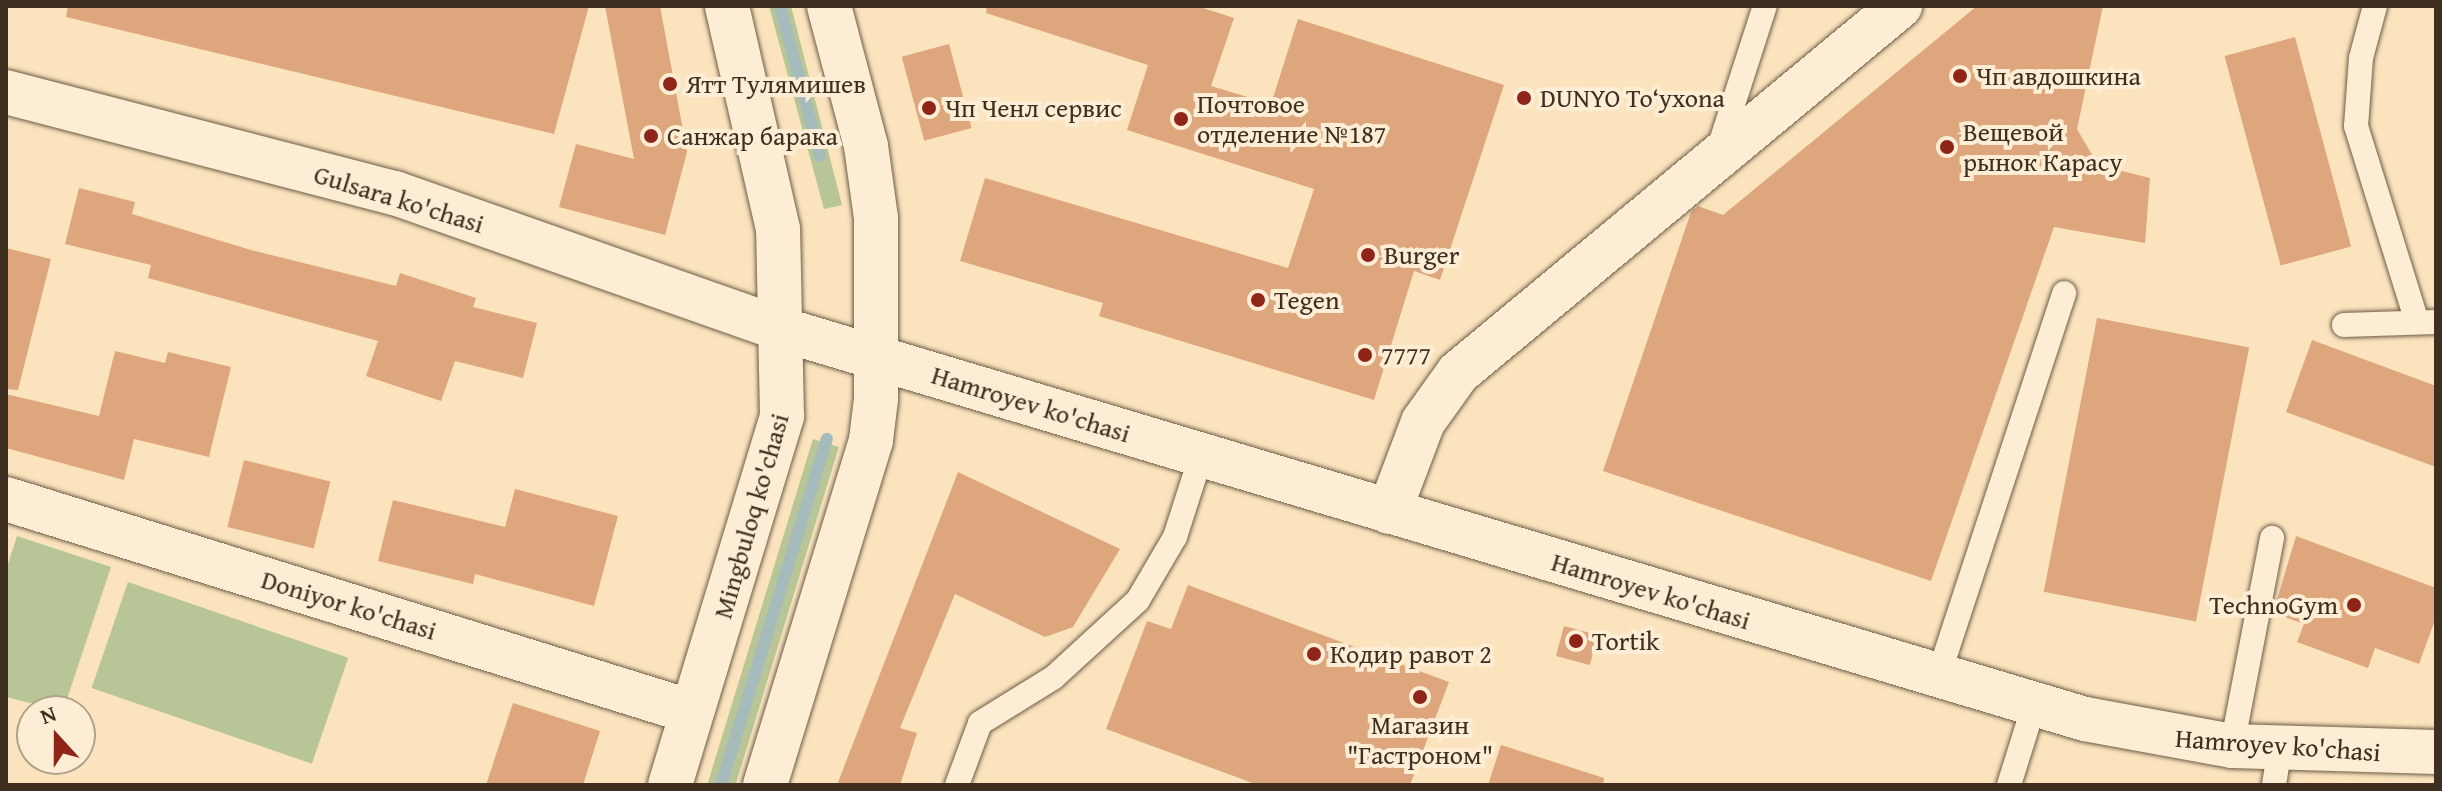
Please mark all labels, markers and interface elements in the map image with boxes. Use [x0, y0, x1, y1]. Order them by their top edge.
place label: Чп авдошкина [1976, 60, 2141, 92]
marker: Чп авдошкина [1951, 67, 1969, 85]
place label: Ятт Тулямишев [686, 68, 866, 100]
marker: Ятт Тулямишев [661, 75, 679, 93]
place label: DUNYO To‘yxona [1540, 82, 1725, 114]
place label: Почтовое отделение №187 [1197, 88, 1386, 150]
marker: DUNYO To‘yxona [1515, 89, 1533, 107]
place label: Чп Ченл сервис [945, 92, 1122, 124]
marker: Чп Ченл сервис [920, 99, 938, 117]
marker: Почтовое отделение №187 [1172, 110, 1190, 128]
place label: Вещевой рынок Карасу [1963, 116, 2122, 178]
place label: Санжар барака [667, 120, 838, 152]
marker: Санжар барака [642, 127, 660, 145]
marker: Вещевой рынок Карасу [1938, 138, 1956, 156]
street label: Gulsara ko'chasi [310, 158, 488, 240]
place label: Burger [1384, 239, 1459, 271]
marker: Burger [1359, 246, 1377, 264]
place label: Tegen [1274, 284, 1339, 316]
marker: Tegen [1249, 291, 1267, 309]
place label: 7777 [1381, 339, 1431, 371]
marker: 7777 [1356, 346, 1374, 364]
street label: Hamroyev ko'chasi [928, 359, 1134, 449]
street label: Mingbuloq ko'chasi [707, 410, 795, 622]
street label: Hamroyev ko'chasi [1548, 546, 1754, 636]
street label: Doniyor ko'chasi [258, 564, 440, 646]
place label: TechnoGym [2209, 589, 2338, 621]
marker: TechnoGym [2345, 596, 2363, 614]
place label: Tortik [1592, 625, 1659, 657]
marker: Tortik [1567, 632, 1585, 650]
place label: Кодир равот 2 [1330, 638, 1492, 670]
marker: Кодир равот 2 [1305, 645, 1323, 663]
marker: Магазин "Гастроном" [1411, 688, 1429, 706]
north arrow [16, 695, 96, 775]
text: N [36, 697, 61, 732]
place label: Магазин "Гастроном" [1347, 709, 1493, 770]
street label: Hamroyev ko'chasi [2174, 722, 2382, 768]

